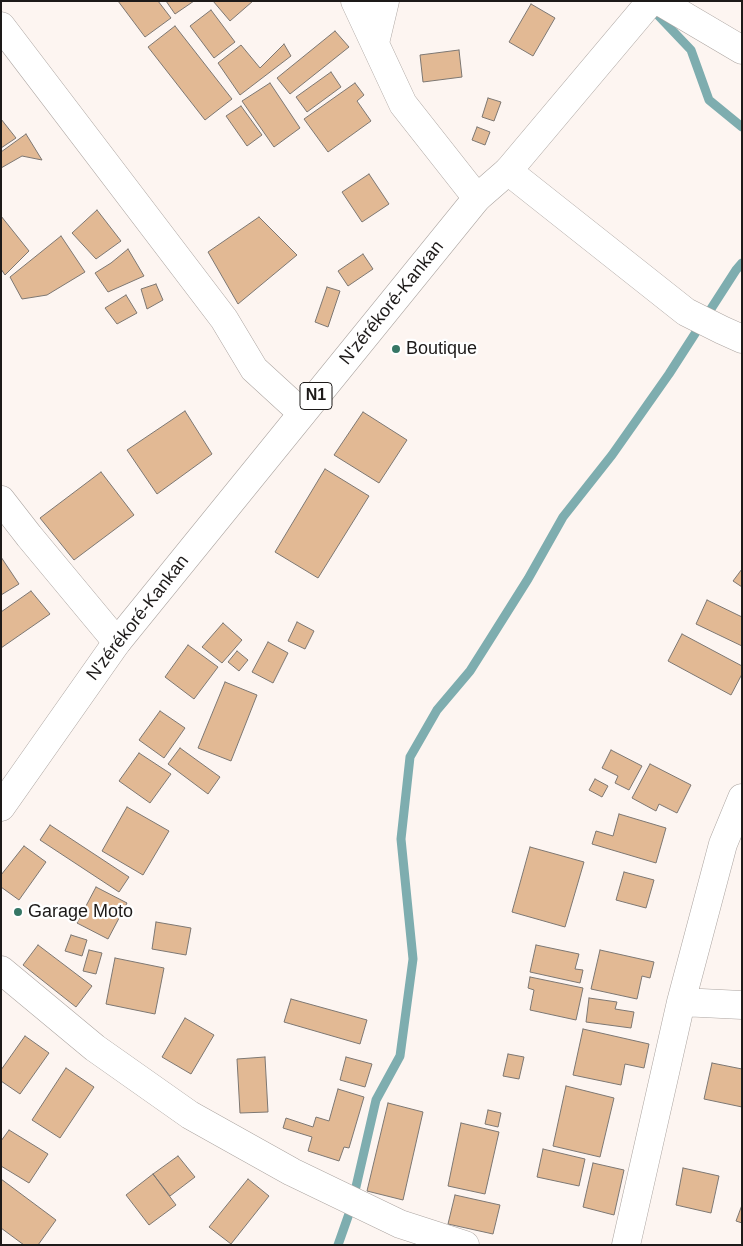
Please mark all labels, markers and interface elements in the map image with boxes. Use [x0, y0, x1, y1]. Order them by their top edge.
street label: N'zérékoré-Kankan [335, 237, 449, 369]
place label: Boutique [406, 338, 477, 360]
marker: Boutique [390, 343, 402, 355]
road number: N1 [300, 382, 332, 410]
street label: N'zérékoré-Kankan [82, 551, 194, 685]
place label: Garage Moto [28, 901, 133, 923]
marker: Garage Moto [12, 906, 24, 918]

